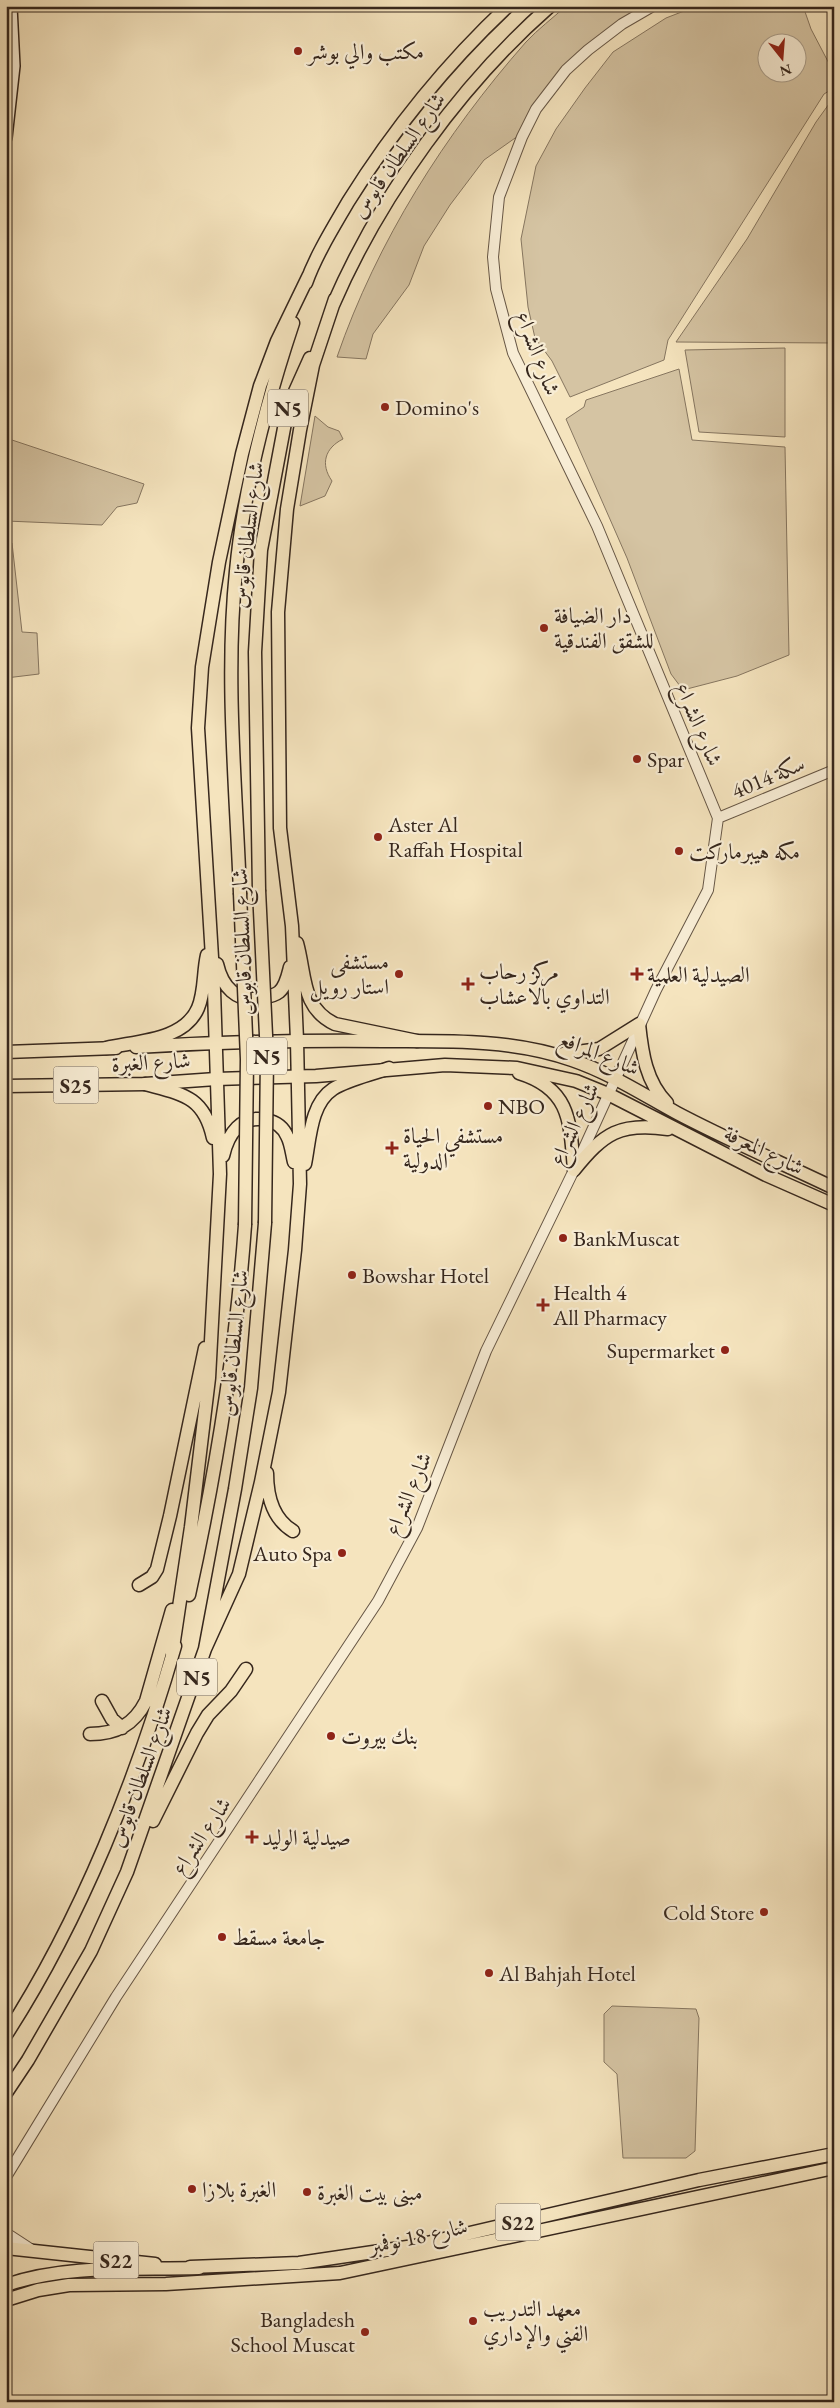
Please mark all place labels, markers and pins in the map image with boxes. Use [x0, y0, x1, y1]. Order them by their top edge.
place label: مكتب والي بوشر [306, 37, 424, 70]
marker: مكتب والي بوشر [292, 45, 304, 57]
place label: Domino's [395, 393, 479, 422]
marker: Domino's [379, 401, 391, 413]
place label: دار الضيافة للشقق الفندقية [554, 601, 654, 655]
marker: دار الضيافة للشقق الفندقية [538, 622, 550, 634]
place label: Spar [647, 745, 685, 774]
marker: Spar [631, 753, 643, 765]
place label: Aster Al Raffah Hospital [387, 810, 523, 864]
marker: Aster Al Raffah Hospital [372, 831, 384, 843]
place label: مكه هيبرماركت [689, 837, 800, 866]
marker: مكه هيبرماركت [673, 845, 685, 857]
place label: مستشفى استار رويل [310, 947, 389, 1002]
place label: مركز رحاب التداوي بالاعشاب [479, 957, 610, 1014]
place label: الصيدلية العلمية [647, 960, 750, 989]
marker: مستشفى استار رويل [393, 968, 405, 980]
marker: الصيدلية العلمية [631, 968, 643, 980]
marker: مركز رحاب التداوي بالاعشاب [461, 977, 475, 991]
place label: NBO [498, 1092, 545, 1121]
marker: NBO [482, 1100, 494, 1112]
place label: مستشفي الحياة الدولية [403, 1121, 503, 1175]
marker: مستشفي الحياة الدولية [385, 1141, 399, 1155]
place label: BankMuscat [573, 1224, 680, 1253]
marker: BankMuscat [557, 1232, 569, 1244]
place label: Bowshar Hotel [362, 1261, 489, 1290]
marker: Bowshar Hotel [346, 1269, 358, 1281]
place label: Health 4 All Pharmacy [552, 1278, 667, 1332]
marker: Health 4 All Pharmacy [537, 1299, 549, 1311]
place label: Supermarket [607, 1336, 715, 1365]
marker: Supermarket [719, 1344, 731, 1356]
place label: Auto Spa [252, 1539, 332, 1568]
marker: Auto Spa [336, 1547, 348, 1559]
place label: بنك بيروت [341, 1722, 418, 1751]
marker: بنك بيروت [325, 1730, 337, 1742]
place label: صيدلية الوليد [262, 1823, 351, 1852]
marker: صيدلية الوليد [246, 1831, 258, 1843]
place label: Cold Store [663, 1898, 754, 1927]
marker: Cold Store [758, 1906, 770, 1918]
place label: جامعة مسقط [232, 1923, 326, 1952]
marker: جامعة مسقط [216, 1931, 228, 1943]
place label: Al Bahjah Hotel [498, 1959, 636, 1988]
marker: Al Bahjah Hotel [483, 1967, 495, 1979]
place label: الغبرة بلازا [202, 2175, 276, 2204]
place label: مبنى بيت الغبرة [317, 2178, 423, 2208]
marker: الغبرة بلازا [186, 2183, 198, 2195]
marker: مبنى بيت الغبرة [301, 2186, 313, 2198]
place label: معهد التدريب الفني والإداري [483, 2294, 588, 2354]
place label: Bangladesh School Muscat [231, 2305, 355, 2359]
marker: معهد التدريب الفني والإداري [467, 2315, 479, 2327]
marker: Bangladesh School Muscat [359, 2326, 371, 2338]

